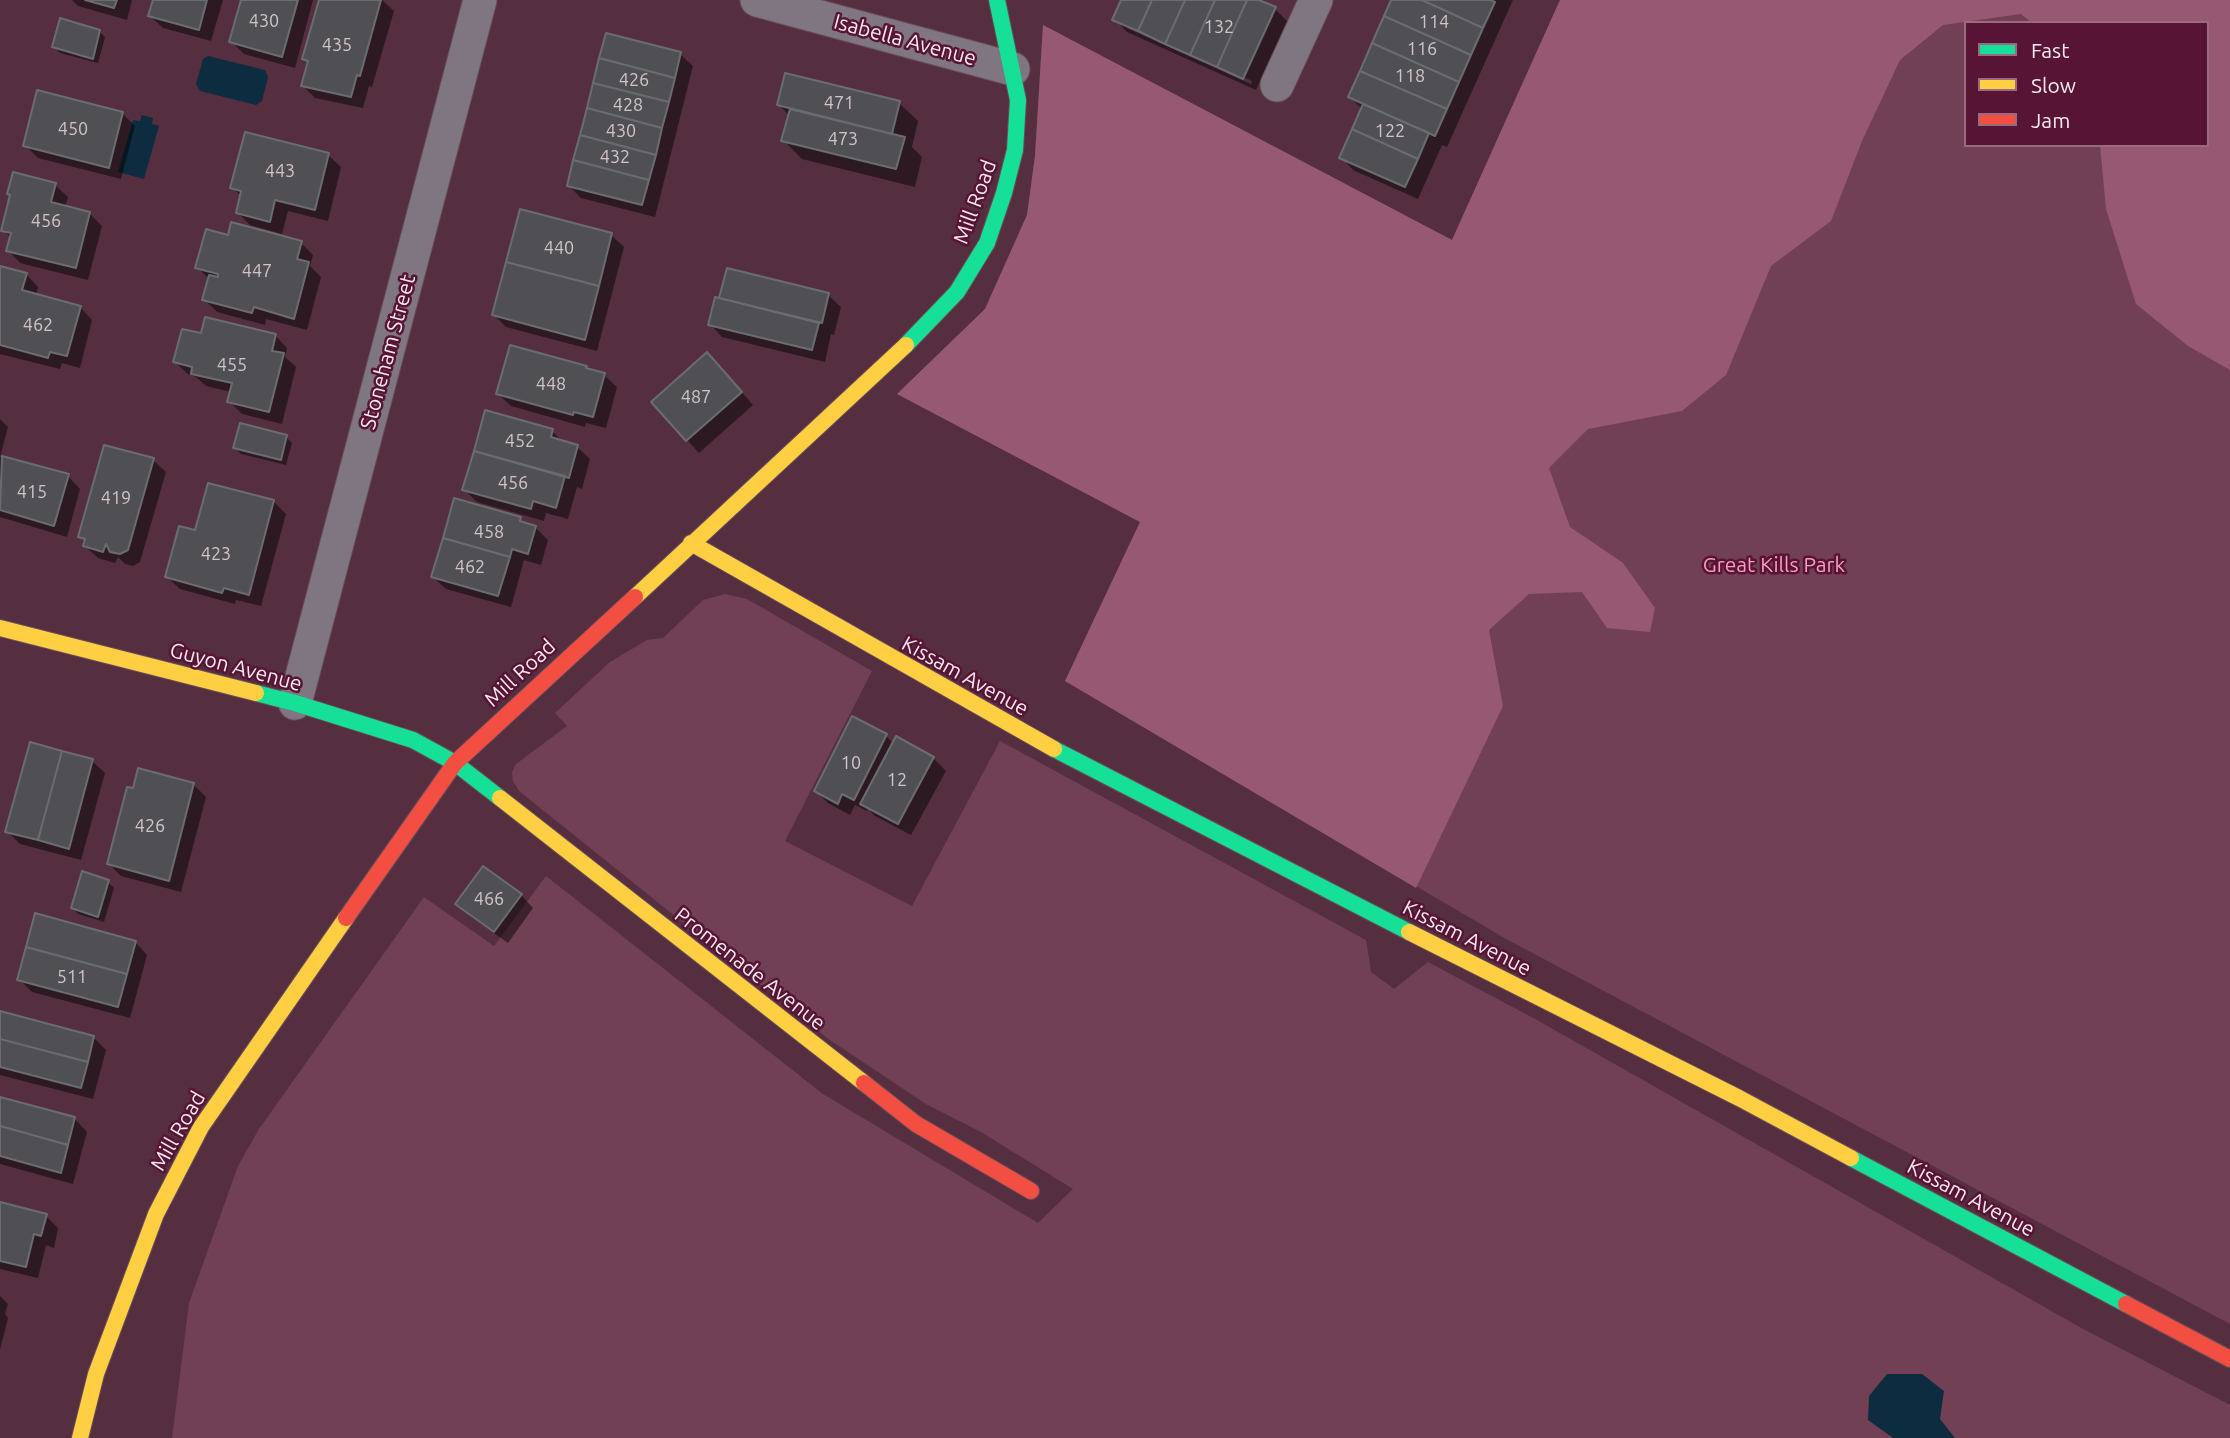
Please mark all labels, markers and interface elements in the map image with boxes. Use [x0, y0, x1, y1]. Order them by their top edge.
street label: Isabella Avenue [831, 9, 979, 71]
house number: 430 [249, 10, 279, 32]
house number: 114 [1419, 11, 1449, 33]
house number: 132 [1204, 16, 1234, 38]
legend [1964, 21, 2209, 147]
house number: 435 [322, 34, 352, 56]
house number: 116 [1407, 38, 1437, 60]
text: Fast [2031, 38, 2069, 62]
house number: 118 [1395, 65, 1425, 87]
house number: 426 [619, 69, 649, 91]
text: Slow [2031, 73, 2076, 97]
house number: 471 [824, 92, 854, 114]
house number: 428 [613, 94, 643, 116]
text: Jam [2031, 108, 2070, 132]
house number: 450 [58, 118, 88, 140]
house number: 430 [606, 120, 636, 142]
house number: 122 [1375, 120, 1405, 142]
house number: 473 [828, 128, 858, 150]
house number: 432 [600, 146, 630, 168]
street label: Mill Road [948, 157, 1002, 247]
house number: 443 [265, 160, 295, 182]
house number: 456 [31, 210, 61, 232]
house number: 440 [544, 237, 574, 259]
house number: 447 [242, 260, 272, 282]
street label: Stoneham Street [355, 272, 421, 432]
house number: 462 [23, 314, 53, 336]
house number: 455 [217, 354, 247, 376]
house number: 448 [536, 373, 566, 395]
house number: 487 [681, 386, 711, 408]
house number: 452 [505, 430, 535, 452]
house number: 456 [498, 472, 528, 494]
house number: 415 [17, 481, 47, 503]
house number: 419 [101, 487, 131, 509]
house number: 458 [474, 521, 504, 543]
house number: 423 [201, 543, 231, 565]
park label: Great Kills Park [1703, 552, 1845, 578]
house number: 462 [455, 556, 485, 578]
street label: Kissam Avenue [897, 631, 1033, 721]
street label: Mill Road [479, 634, 561, 712]
street label: Guyon Avenue [167, 637, 305, 697]
house number: 10 [841, 752, 861, 774]
house number: 12 [887, 769, 907, 791]
house number: 426 [135, 815, 165, 837]
house number: 466 [474, 888, 504, 910]
street label: Kissam Avenue [1398, 895, 1536, 981]
street label: Promenade Avenue [669, 902, 831, 1036]
house number: 511 [57, 966, 87, 988]
street label: Mill Road [145, 1087, 211, 1175]
street label: Kissam Avenue [1903, 1154, 2039, 1242]

